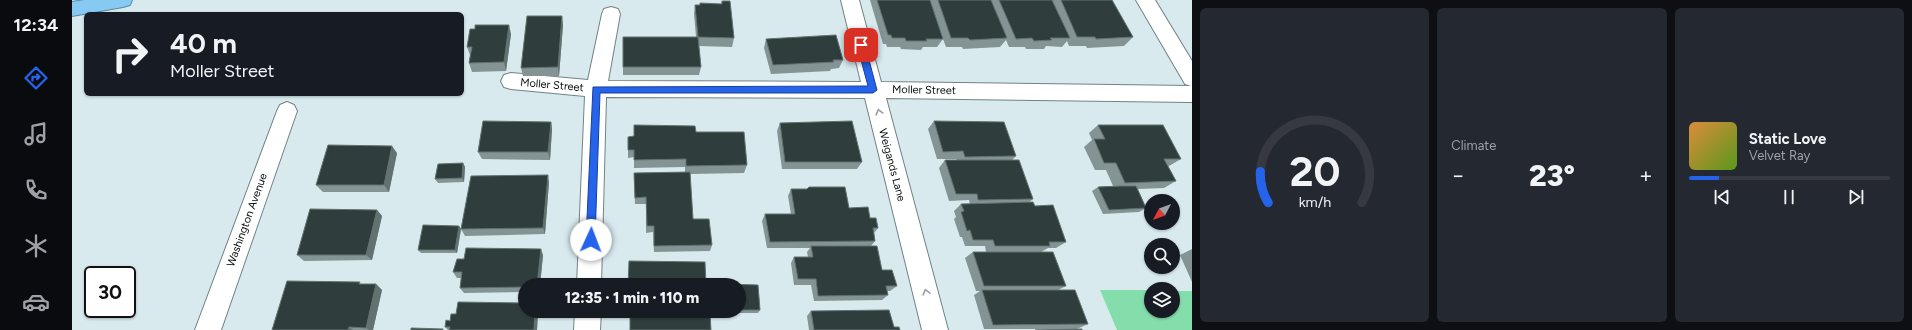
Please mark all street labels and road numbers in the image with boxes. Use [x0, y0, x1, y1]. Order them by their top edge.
street label: Moller Street [520, 76, 584, 94]
street label: Moller Street [892, 83, 956, 97]
street label: Weigands Lane [876, 127, 908, 203]
street label: Washington Avenue [224, 171, 270, 269]

